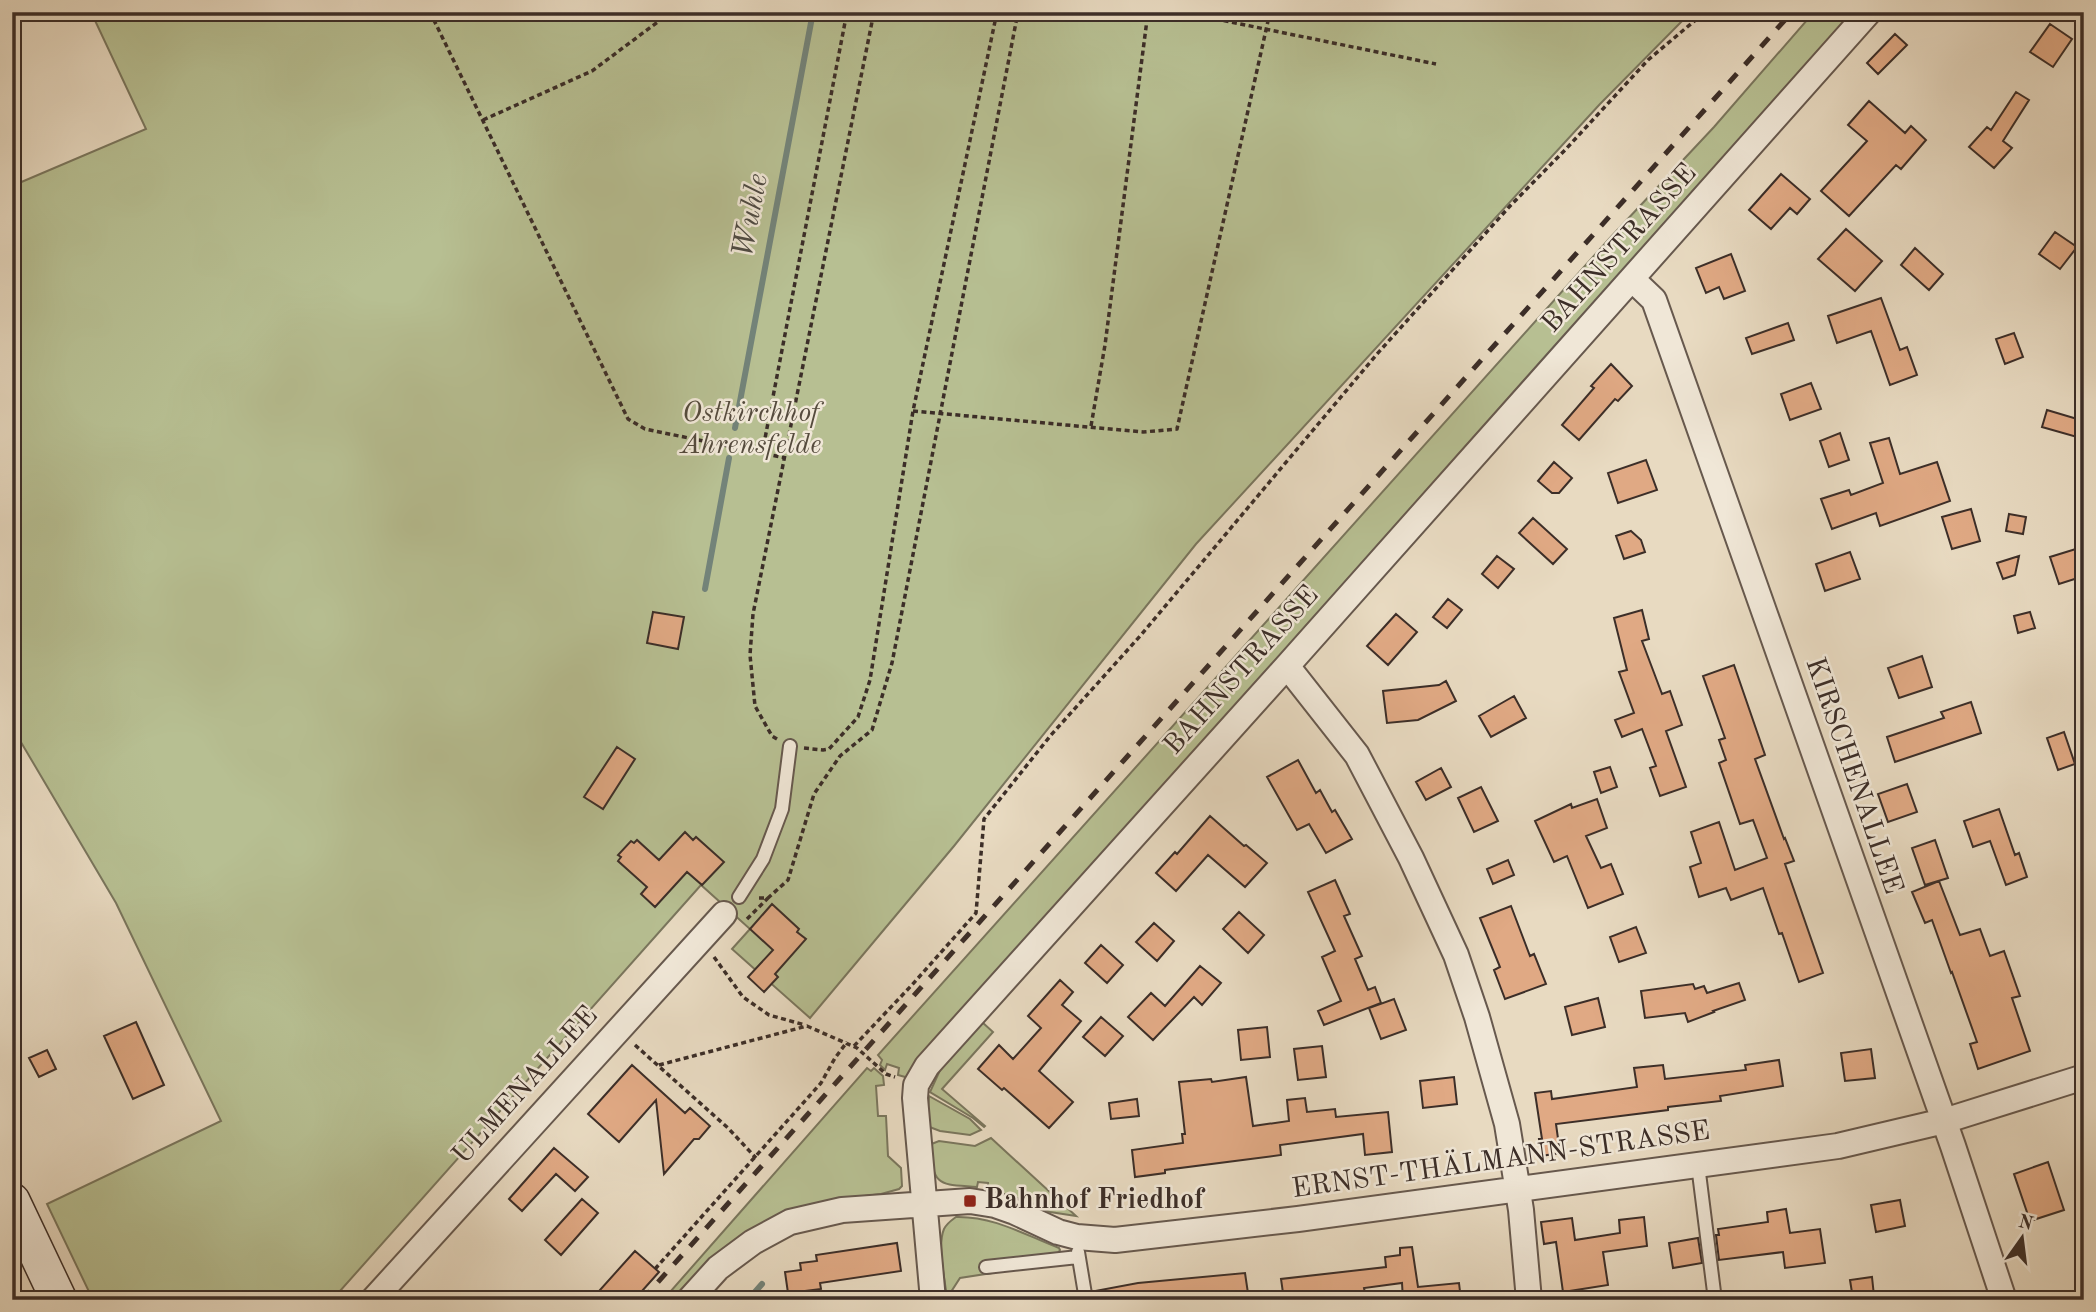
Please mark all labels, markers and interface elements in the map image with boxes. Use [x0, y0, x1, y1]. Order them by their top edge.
street label: BAHNSTRASSE [1537, 159, 1703, 339]
water label: Wuhle [728, 171, 774, 261]
park label: Ostkirchhof Ahrensfelde [679, 400, 824, 460]
street label: BAHNSTRASSE [1159, 581, 1325, 761]
street label: KIRSCHENALLEE [1799, 654, 1907, 898]
street label: ULMENALLEE [448, 1002, 604, 1170]
street label: ERNST-THÄLMANN-STRASSE [1290, 1114, 1712, 1204]
place label: Bahnhof Friedhof [984, 1187, 1206, 1215]
marker: Bahnhof Friedhof [962, 1193, 978, 1209]
north arrow [1988, 1204, 2058, 1274]
text: N [2016, 1213, 2035, 1235]

